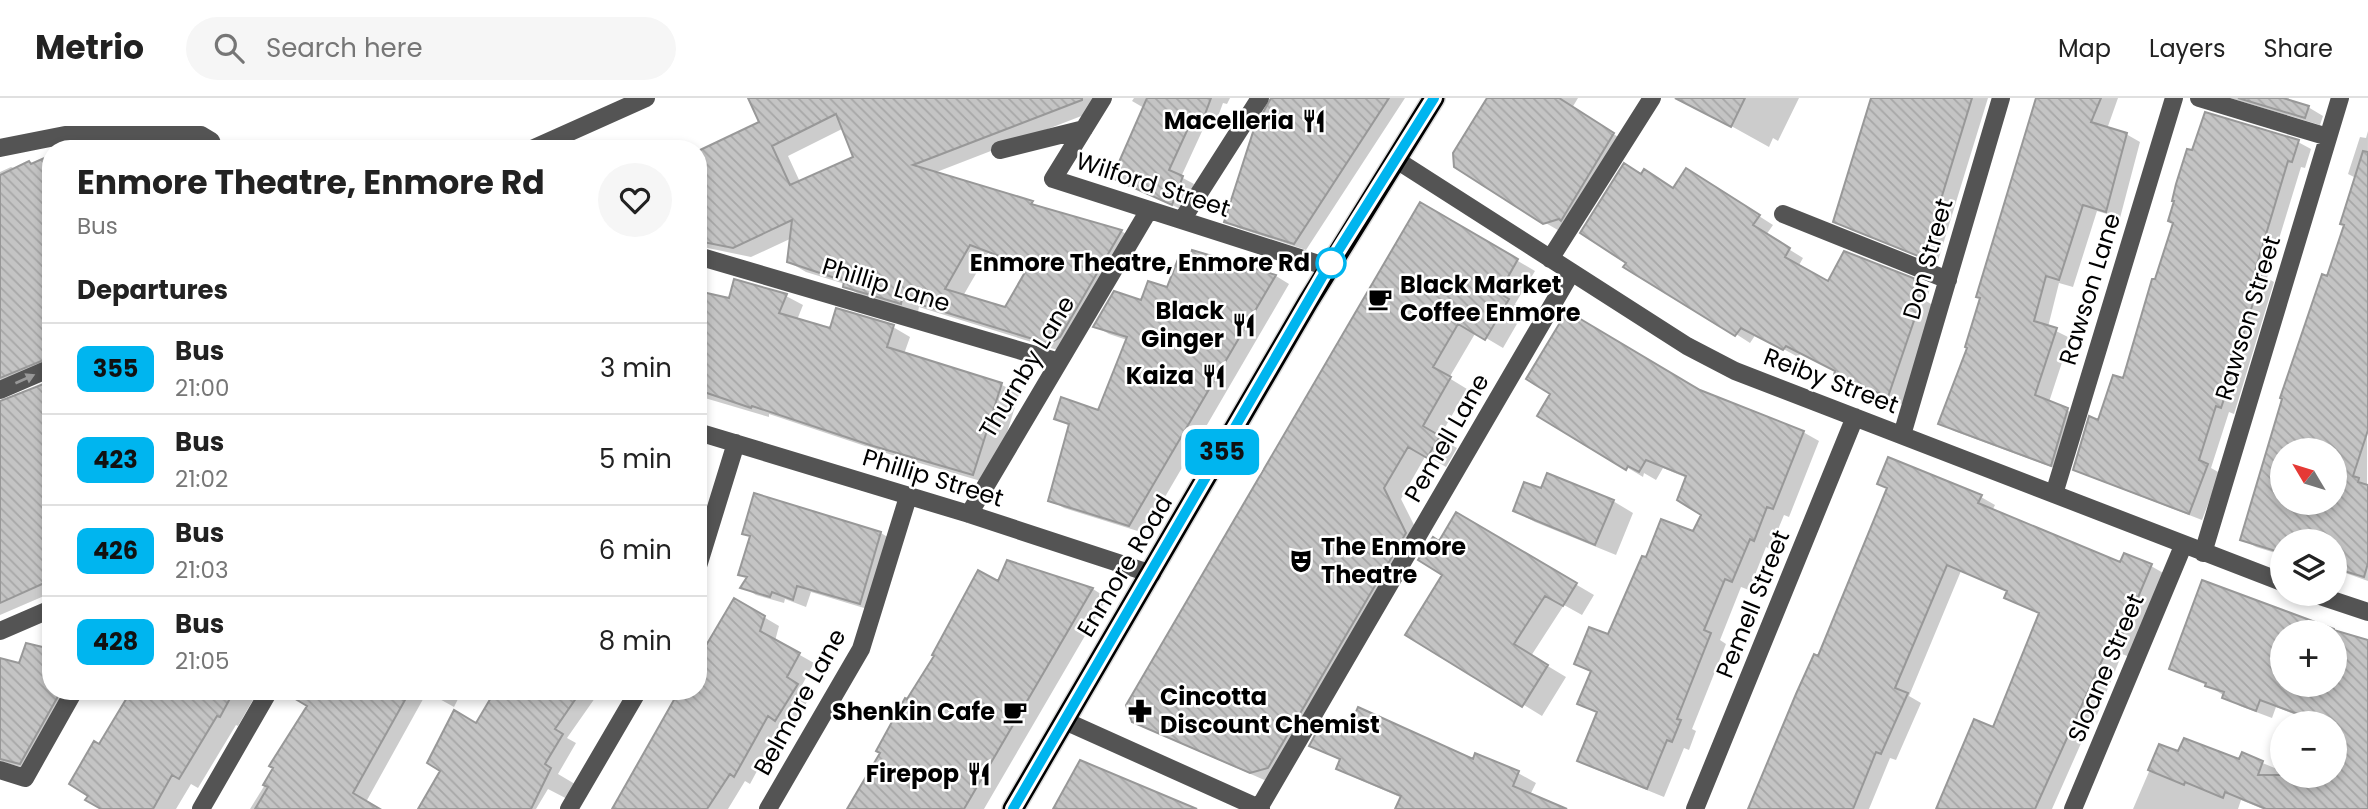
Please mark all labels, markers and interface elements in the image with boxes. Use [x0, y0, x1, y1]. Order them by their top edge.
search box [186, 17, 676, 80]
text: Metrio [35, 24, 144, 71]
icon: search [210, 29, 248, 67]
text: Search here [266, 30, 423, 66]
text: Map [2058, 32, 2111, 65]
text: Layers [2149, 32, 2225, 65]
text: Share [2263, 32, 2333, 65]
place label: Macelleria [1164, 104, 1294, 137]
restaurant icon: Macelleria [1300, 107, 1328, 135]
street label: Wilford Street [1072, 144, 1235, 225]
text: Enmore Theatre, Enmore Rd [77, 159, 545, 206]
button: heart [598, 163, 672, 237]
street label: Don Street [1895, 195, 1961, 323]
street label: Rawson Lane [2051, 209, 2128, 369]
text: Bus [77, 210, 118, 242]
street label: Rawson Street [2207, 232, 2288, 404]
place label: Enmore Theatre, Enmore Rd [970, 246, 1310, 279]
marker: Enmore Theatre, Enmore Rd [1316, 248, 1346, 278]
street label: Phillip Lane [818, 249, 954, 320]
place label: Black Market Coffee Enmore [1400, 268, 1581, 329]
text: Departures [77, 272, 228, 308]
cafe icon: Black Market Coffee Enmore [1366, 285, 1394, 313]
street label: Thurnby Lane [971, 289, 1082, 444]
place label: Black Ginger [1141, 294, 1224, 355]
restaurant icon: Black Ginger [1230, 311, 1258, 339]
text: Bus [175, 333, 224, 369]
street label: Reiby Street [1759, 340, 1903, 421]
text: 3 min [600, 350, 672, 386]
text: 355 [93, 352, 138, 385]
place label: Kaiza [1126, 359, 1194, 392]
restaurant icon: Kaiza [1200, 362, 1228, 390]
street label: Pemell Lane [1396, 367, 1497, 508]
text: 21:00 [175, 372, 229, 404]
one-way arrow [15, 373, 36, 384]
text: Bus [175, 424, 224, 460]
line badge: 355 [1182, 429, 1262, 475]
text: 355 [1199, 435, 1245, 468]
north arrow [2270, 438, 2347, 514]
map controls [2270, 438, 2347, 788]
street label: Phillip Street [859, 440, 1008, 515]
text: 5 min [599, 441, 672, 477]
text: 423 [93, 443, 138, 476]
text: 21:02 [175, 463, 228, 495]
street label: Enmore Road [1069, 488, 1180, 643]
text: Bus [175, 515, 224, 551]
street label: Pemell Street [1708, 525, 1797, 683]
button: layers [2270, 529, 2347, 606]
place label: The Enmore Theatre [1321, 530, 1466, 591]
text: 6 min [599, 532, 672, 568]
text: 426 [93, 534, 138, 567]
theatre icon: The Enmore Theatre [1287, 547, 1315, 575]
text: 21:03 [175, 554, 228, 586]
street label: Sloane Street [2059, 588, 2152, 747]
text: Bus [175, 606, 224, 642]
button: + [2270, 620, 2347, 697]
text: 8 min [599, 623, 672, 659]
street label: Belmore Lane [746, 623, 853, 781]
text: 428 [93, 625, 138, 658]
text: 21:05 [175, 645, 229, 677]
place label: Cincotta Discount Chemist [1160, 680, 1380, 741]
place label: Shenkin Cafe [832, 695, 995, 728]
pharmacy icon: Cincotta Discount Chemist [1126, 697, 1154, 725]
cafe icon: Shenkin Cafe [1001, 698, 1029, 726]
button: − [2270, 711, 2347, 788]
place label: Firepop [866, 757, 959, 790]
restaurant icon: Firepop [965, 760, 993, 788]

